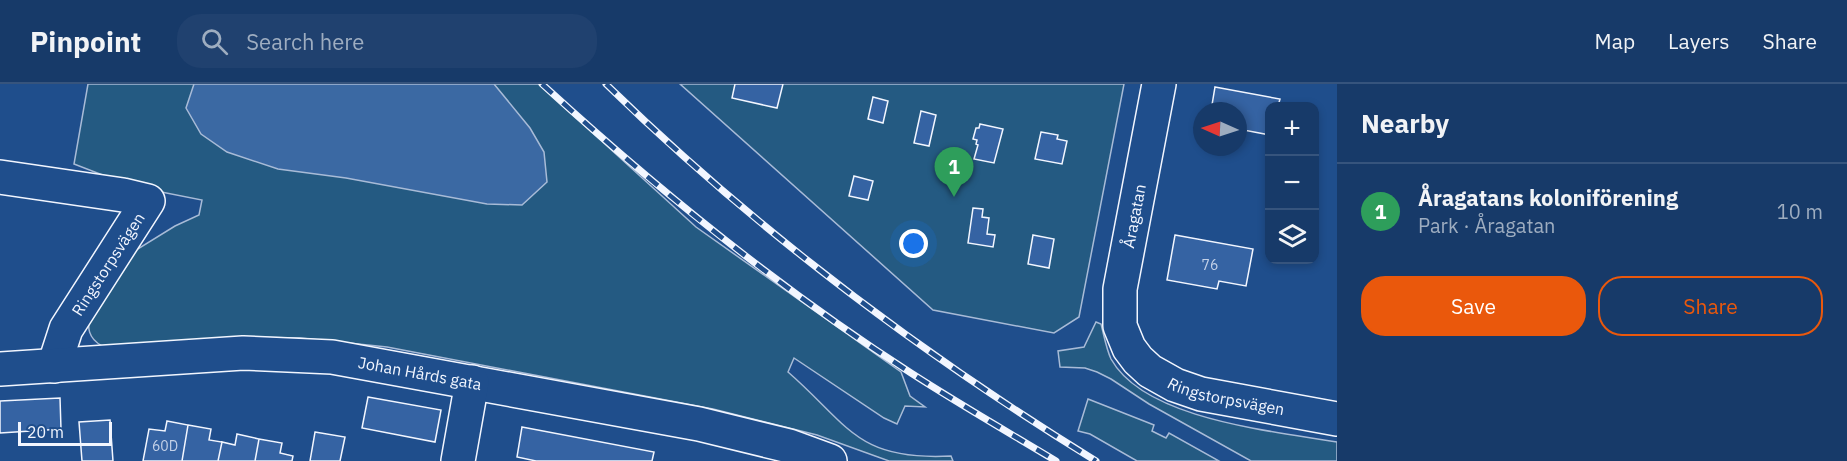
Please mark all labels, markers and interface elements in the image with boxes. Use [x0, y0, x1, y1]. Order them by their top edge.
search box [177, 14, 597, 68]
text: Pinpoint [30, 23, 141, 60]
icon: search [198, 25, 231, 58]
text: Search here [246, 27, 364, 56]
text: Map [1595, 27, 1635, 55]
text: Layers [1668, 27, 1730, 55]
text: Share [1763, 27, 1817, 55]
north arrow [1193, 102, 1247, 156]
map controls [1265, 102, 1319, 264]
button: + [1265, 102, 1319, 156]
text: Nearby [1361, 106, 1449, 140]
pin: 1 [934, 147, 974, 197]
button: − [1265, 156, 1319, 210]
street label: Åragatan [1117, 182, 1150, 250]
text: Åragatans koloniförening [1418, 183, 1678, 212]
text: 1 [1375, 198, 1387, 225]
text: 10 m [1777, 198, 1823, 225]
street label: Ringstorpsvägen [67, 209, 149, 319]
button: layers [1265, 210, 1319, 264]
text: Park · Åragatan [1418, 212, 1555, 239]
your location [899, 229, 928, 258]
house number: 76 [1202, 256, 1218, 274]
button: Save [1361, 276, 1586, 336]
button: Share [1598, 276, 1823, 336]
street label: Johan Hårds gata [357, 352, 484, 394]
street label: Ringstorpsvägen [1164, 373, 1286, 419]
scale bar [18, 419, 112, 446]
text: 20 m [27, 422, 64, 442]
house number: 60D [152, 437, 178, 455]

